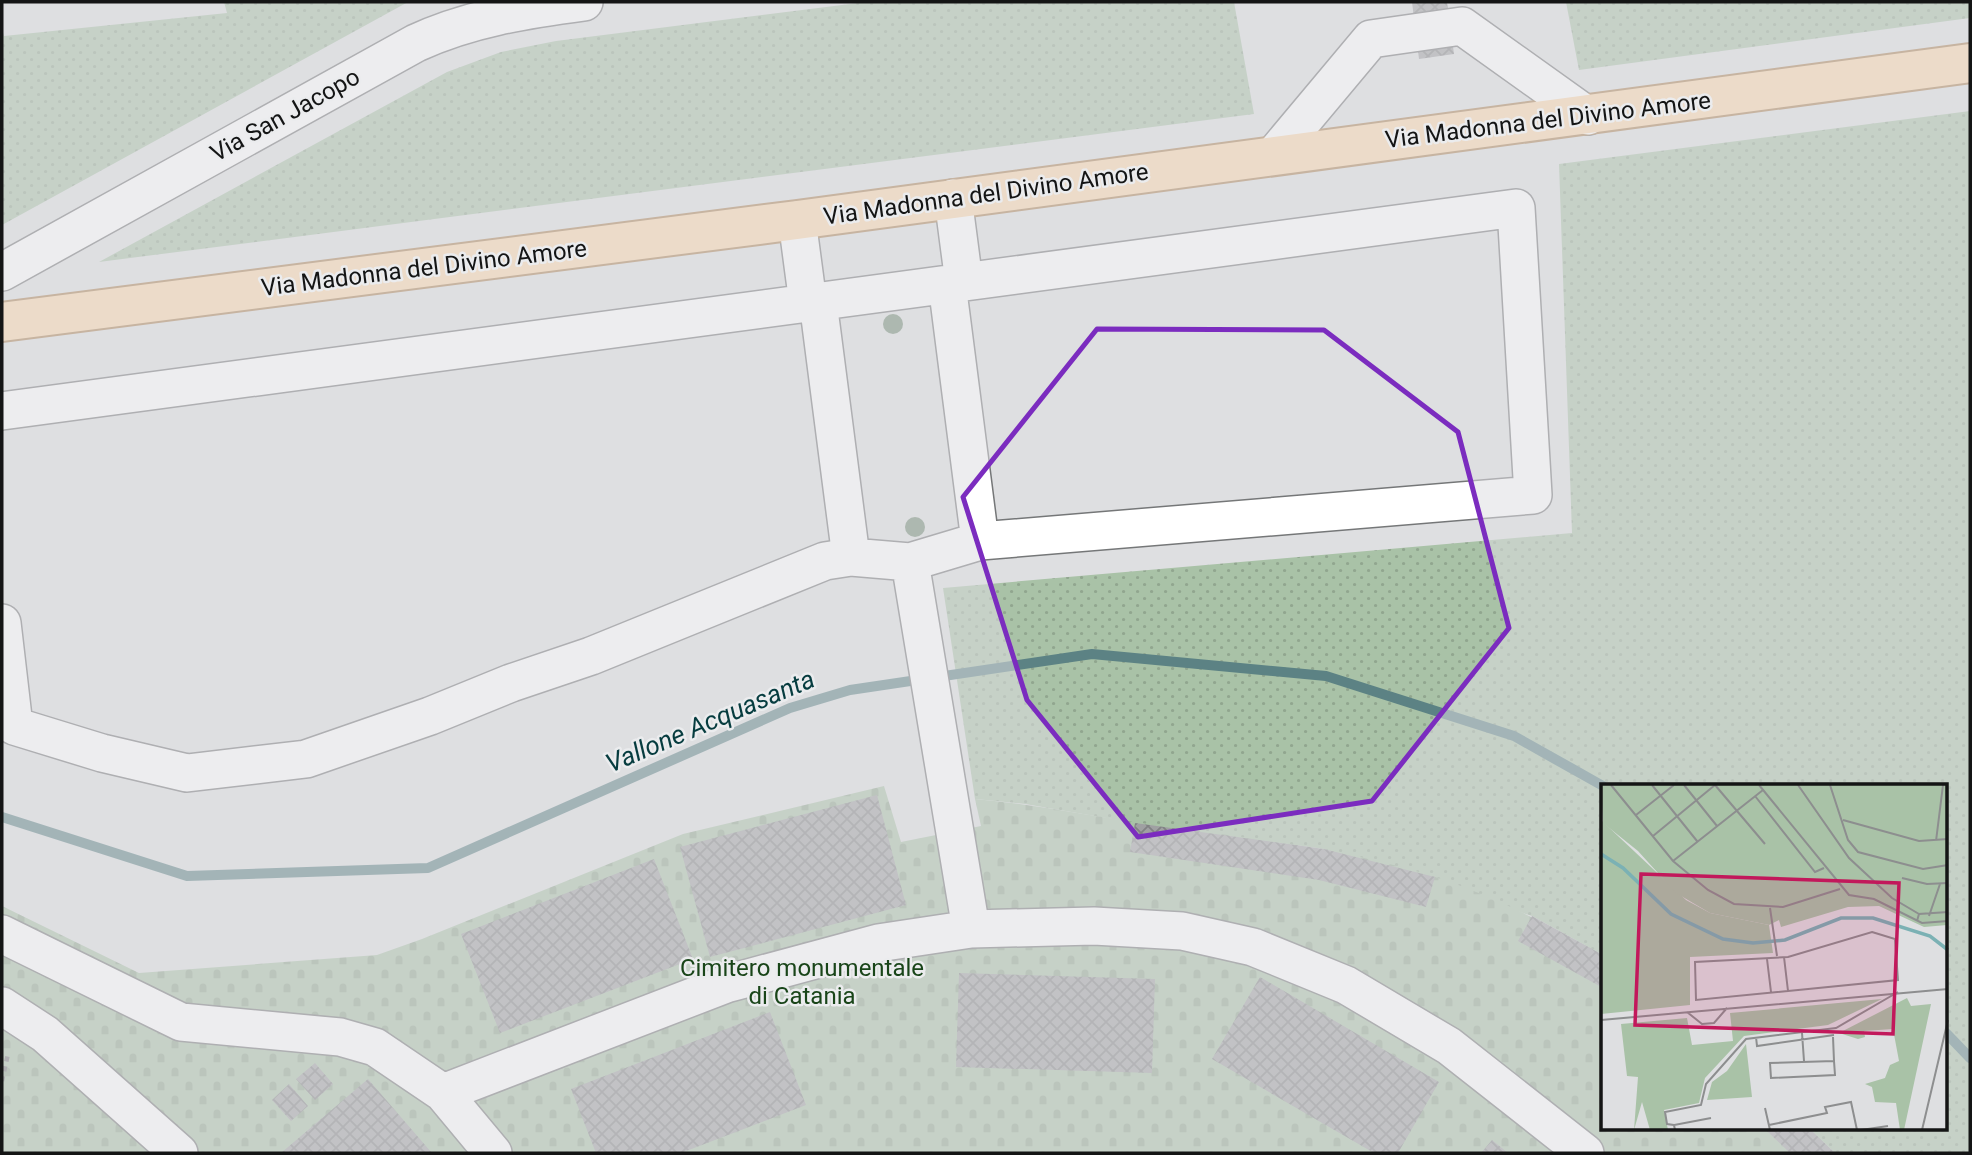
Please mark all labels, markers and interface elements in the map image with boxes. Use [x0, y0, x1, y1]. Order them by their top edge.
street label: Via San Jacopo [205, 62, 365, 168]
street label: Via Madonna del Divino Amore [1384, 86, 1712, 154]
street label: Via Madonna del Divino Amore [822, 157, 1150, 231]
street label: Via Madonna del Divino Amore [260, 234, 588, 302]
water label: Vallone Acquasanta [601, 663, 819, 779]
inset map [1601, 784, 1948, 1130]
park label: Cimitero monumentale di Catania [680, 954, 924, 1010]

